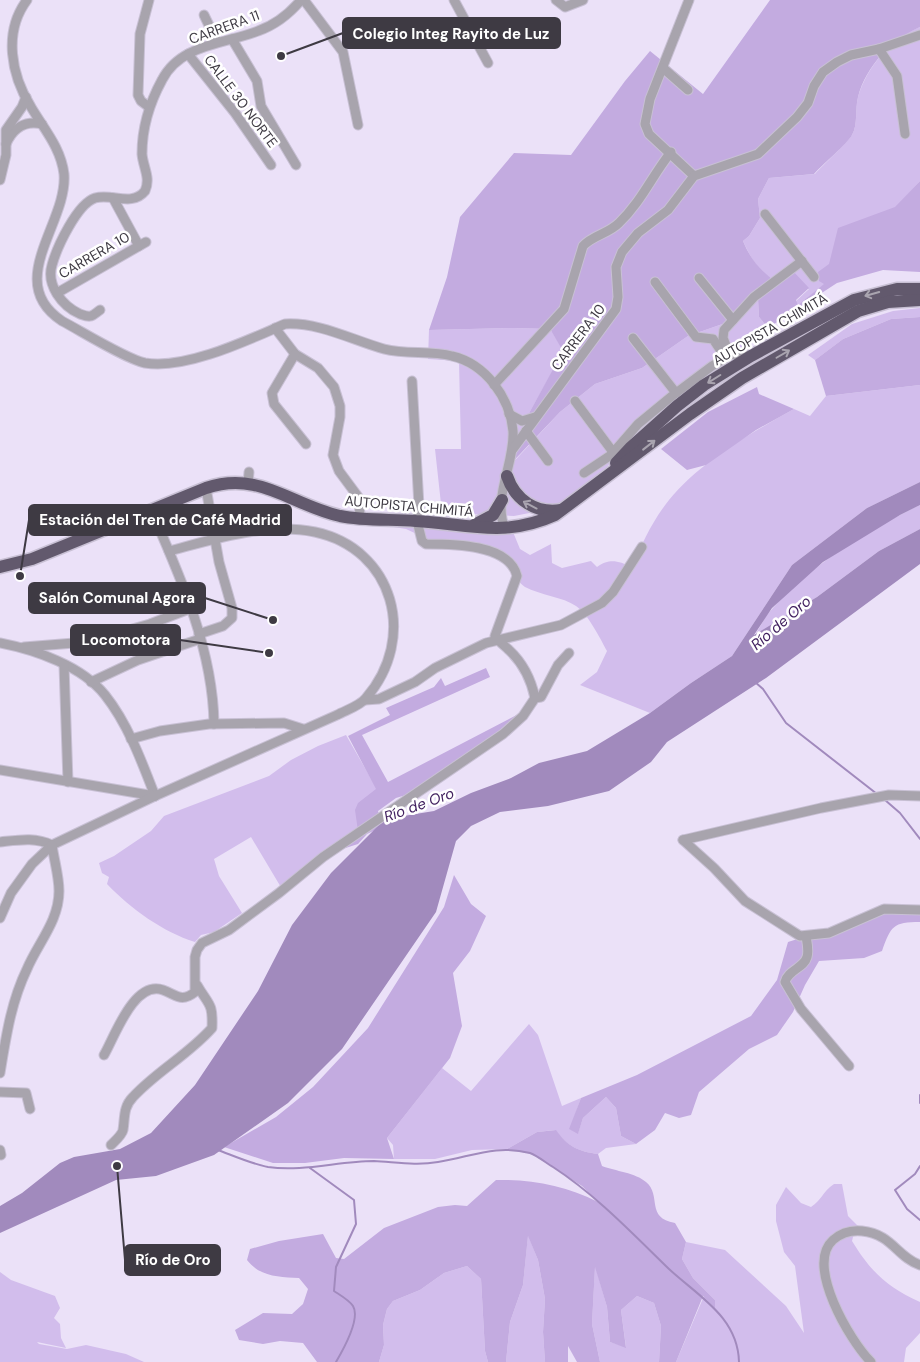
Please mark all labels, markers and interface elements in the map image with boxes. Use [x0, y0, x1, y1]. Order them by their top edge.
street label: CARRERA 11 [186, 6, 262, 48]
callout: Colegio Integ Rayito de Luz [343, 18, 560, 48]
text: Colegio Integ Rayito de Luz [353, 24, 549, 44]
street label: CALLE 30 NORTE [200, 51, 282, 151]
street label: CARRERA 10 [55, 227, 133, 283]
street label: AUTOPISTA CHIMITÁ [710, 289, 830, 369]
one-way arrow [864, 290, 880, 300]
street label: CARRERA 10 [547, 300, 609, 374]
one-way arrow [776, 348, 790, 358]
one-way arrow [707, 374, 721, 384]
one-way arrow [642, 439, 655, 450]
street label: AUTOPISTA CHIMITÁ [344, 491, 474, 521]
one-way arrow [523, 499, 537, 509]
callout: Estación del Tren de Café Madrid [29, 505, 291, 535]
text: Estación del Tren de Café Madrid [39, 510, 281, 530]
callout: Salón Comunal Agora [29, 583, 205, 613]
text: Salón Comunal Agora [39, 588, 195, 608]
water label: Río de Oro [747, 591, 815, 655]
callout: Locomotora [71, 625, 180, 655]
text: Locomotora [82, 630, 170, 650]
water label: Río de Oro [381, 783, 457, 827]
callout: Río de Oro [125, 1245, 220, 1275]
text: Río de Oro [135, 1250, 211, 1270]

